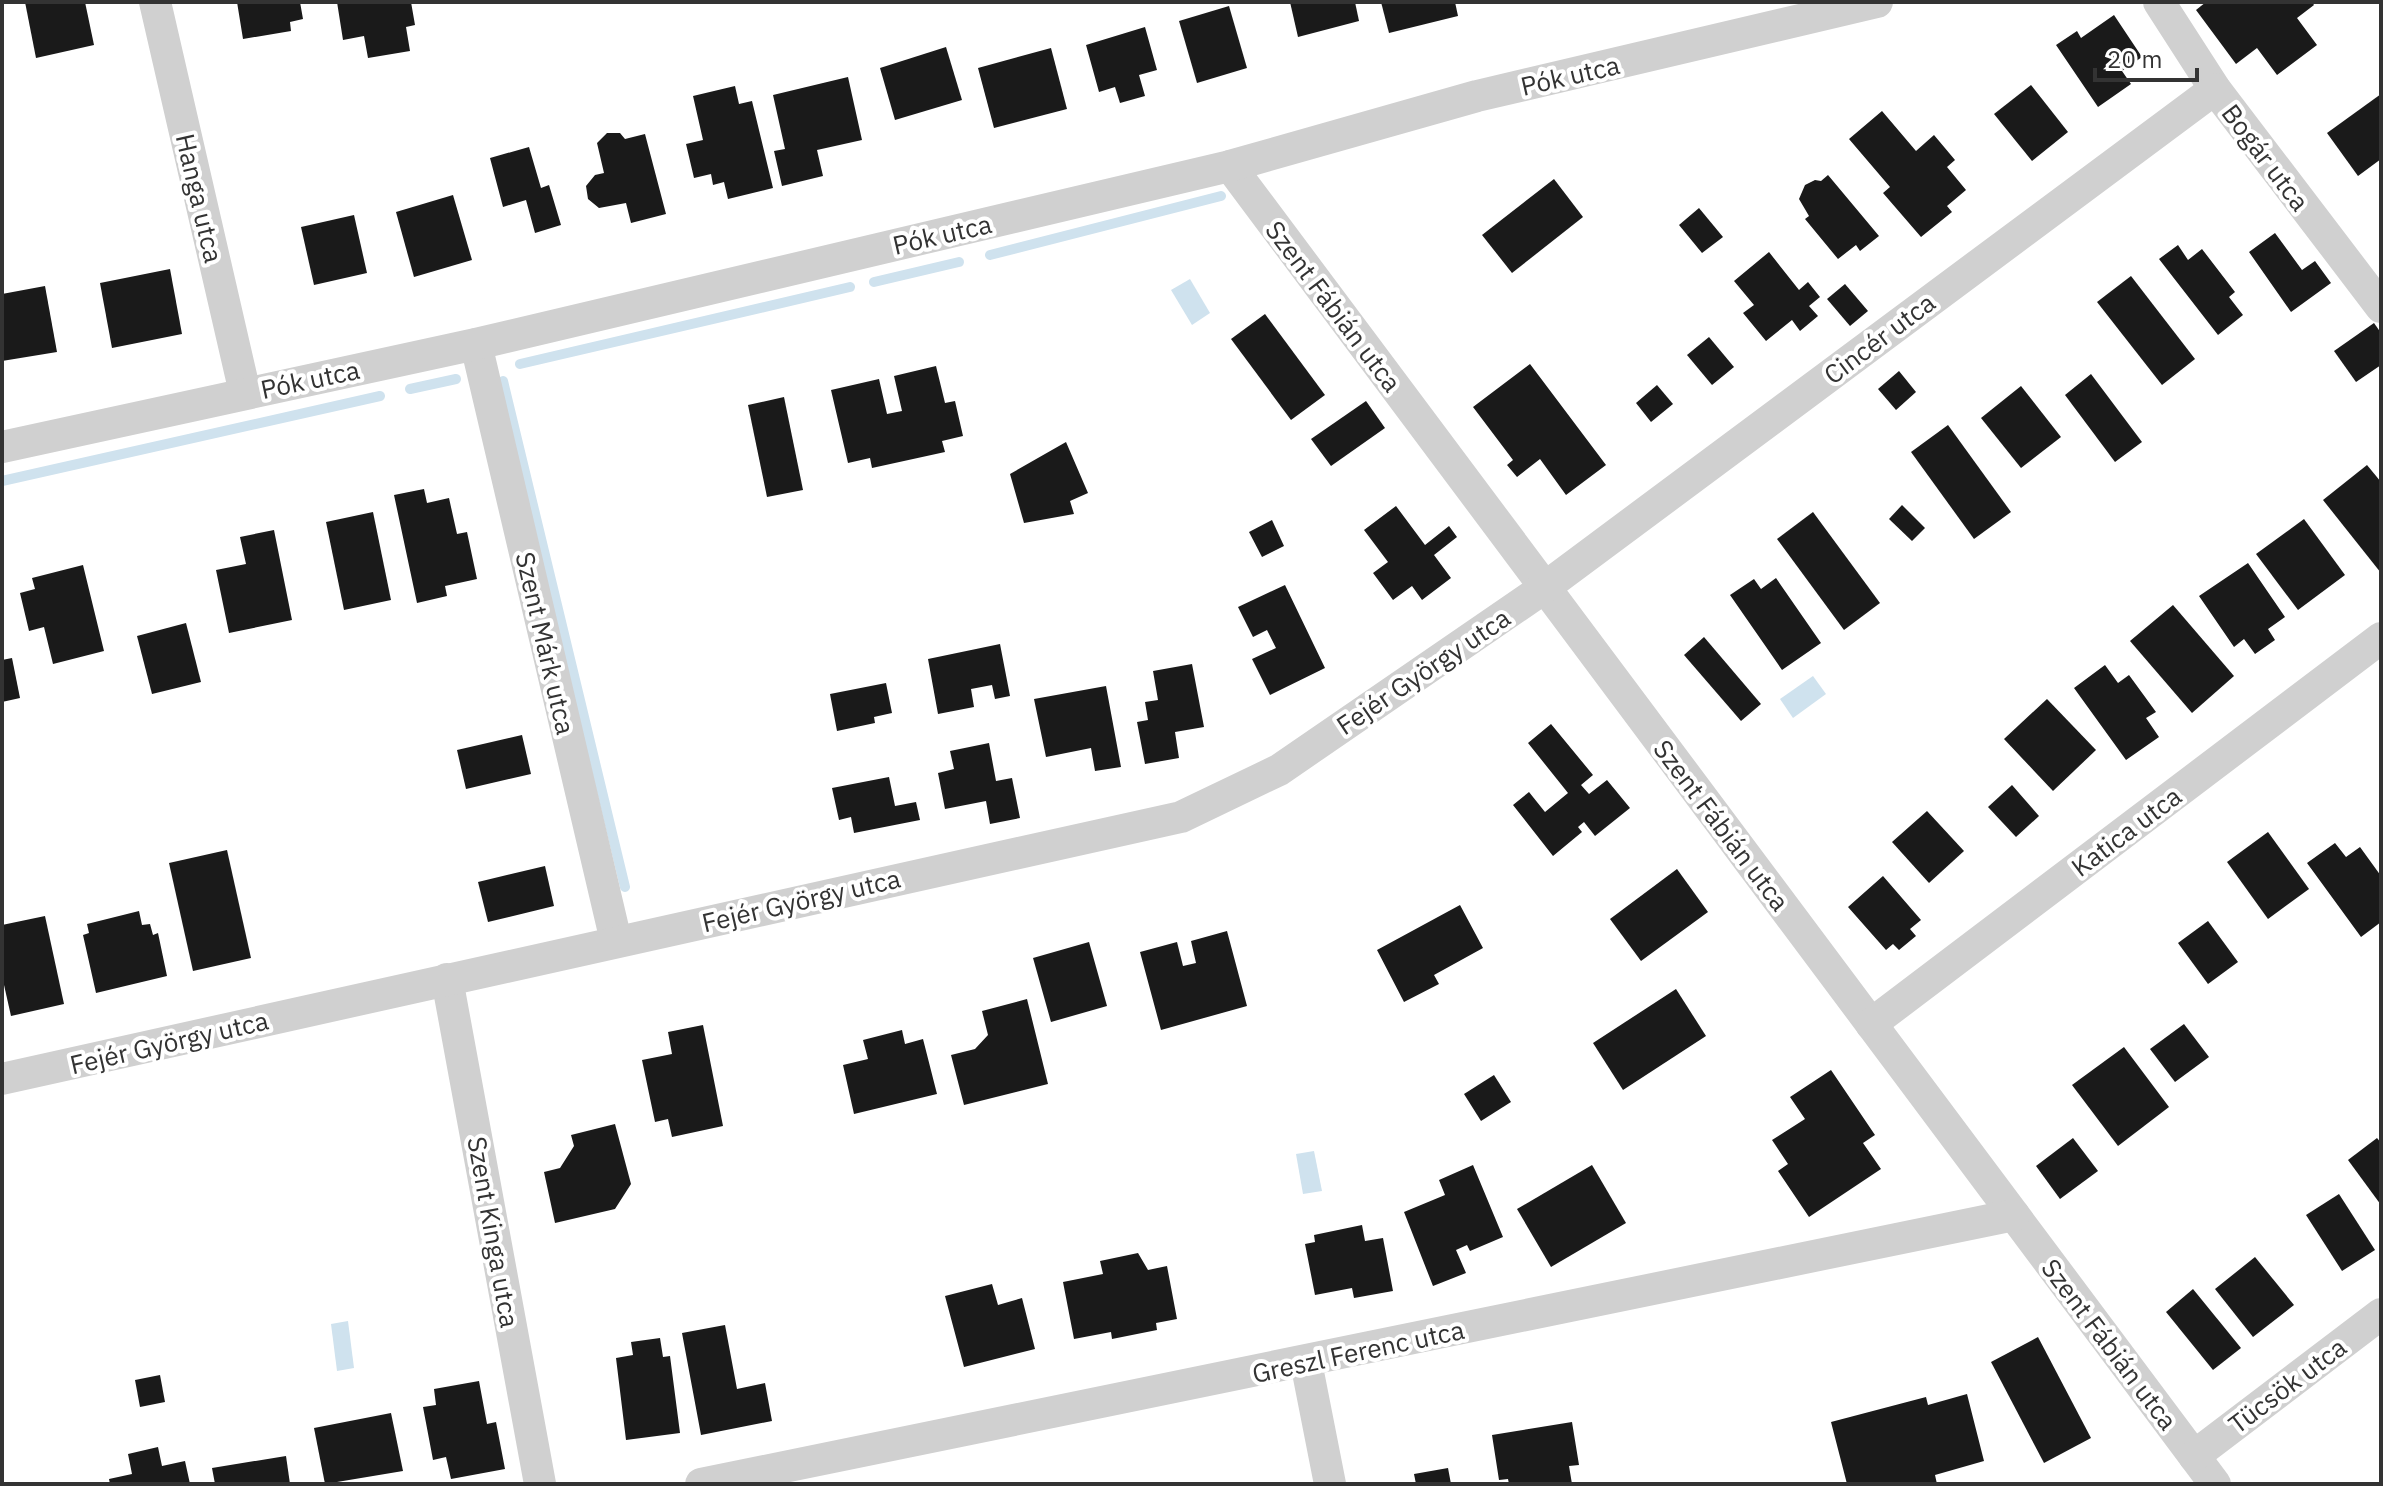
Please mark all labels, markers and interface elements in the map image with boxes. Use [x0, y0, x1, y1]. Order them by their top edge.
scale bar [2095, 32, 2197, 82]
text: 20 m [2107, 43, 2162, 75]
street label: Pók utca [1517, 47, 1623, 103]
street label: Bogár utca [2215, 97, 2317, 217]
street label: Hanga utca [169, 130, 231, 266]
street label: Pók utca [889, 206, 995, 262]
street label: Szent Fábián utca [1259, 214, 1410, 398]
street label: Cincér utca [1816, 285, 1942, 391]
street label: Pók utca [257, 352, 363, 406]
street label: Szent Márk utca [508, 548, 584, 738]
street label: Fejér György utca [1329, 600, 1517, 742]
street label: Szent Fábián utca [1647, 733, 1798, 917]
street label: Katica utca [2064, 778, 2188, 884]
street label: Fejér György utca [698, 861, 904, 939]
street label: Fejér György utca [66, 1003, 272, 1081]
street label: Szent Kinga utca [460, 1134, 528, 1330]
street label: Szent Fábián utca [2035, 1252, 2186, 1436]
street label: Greszl Ferenc utca [1249, 1312, 1467, 1390]
street label: Tücsök utca [2221, 1329, 2353, 1440]

